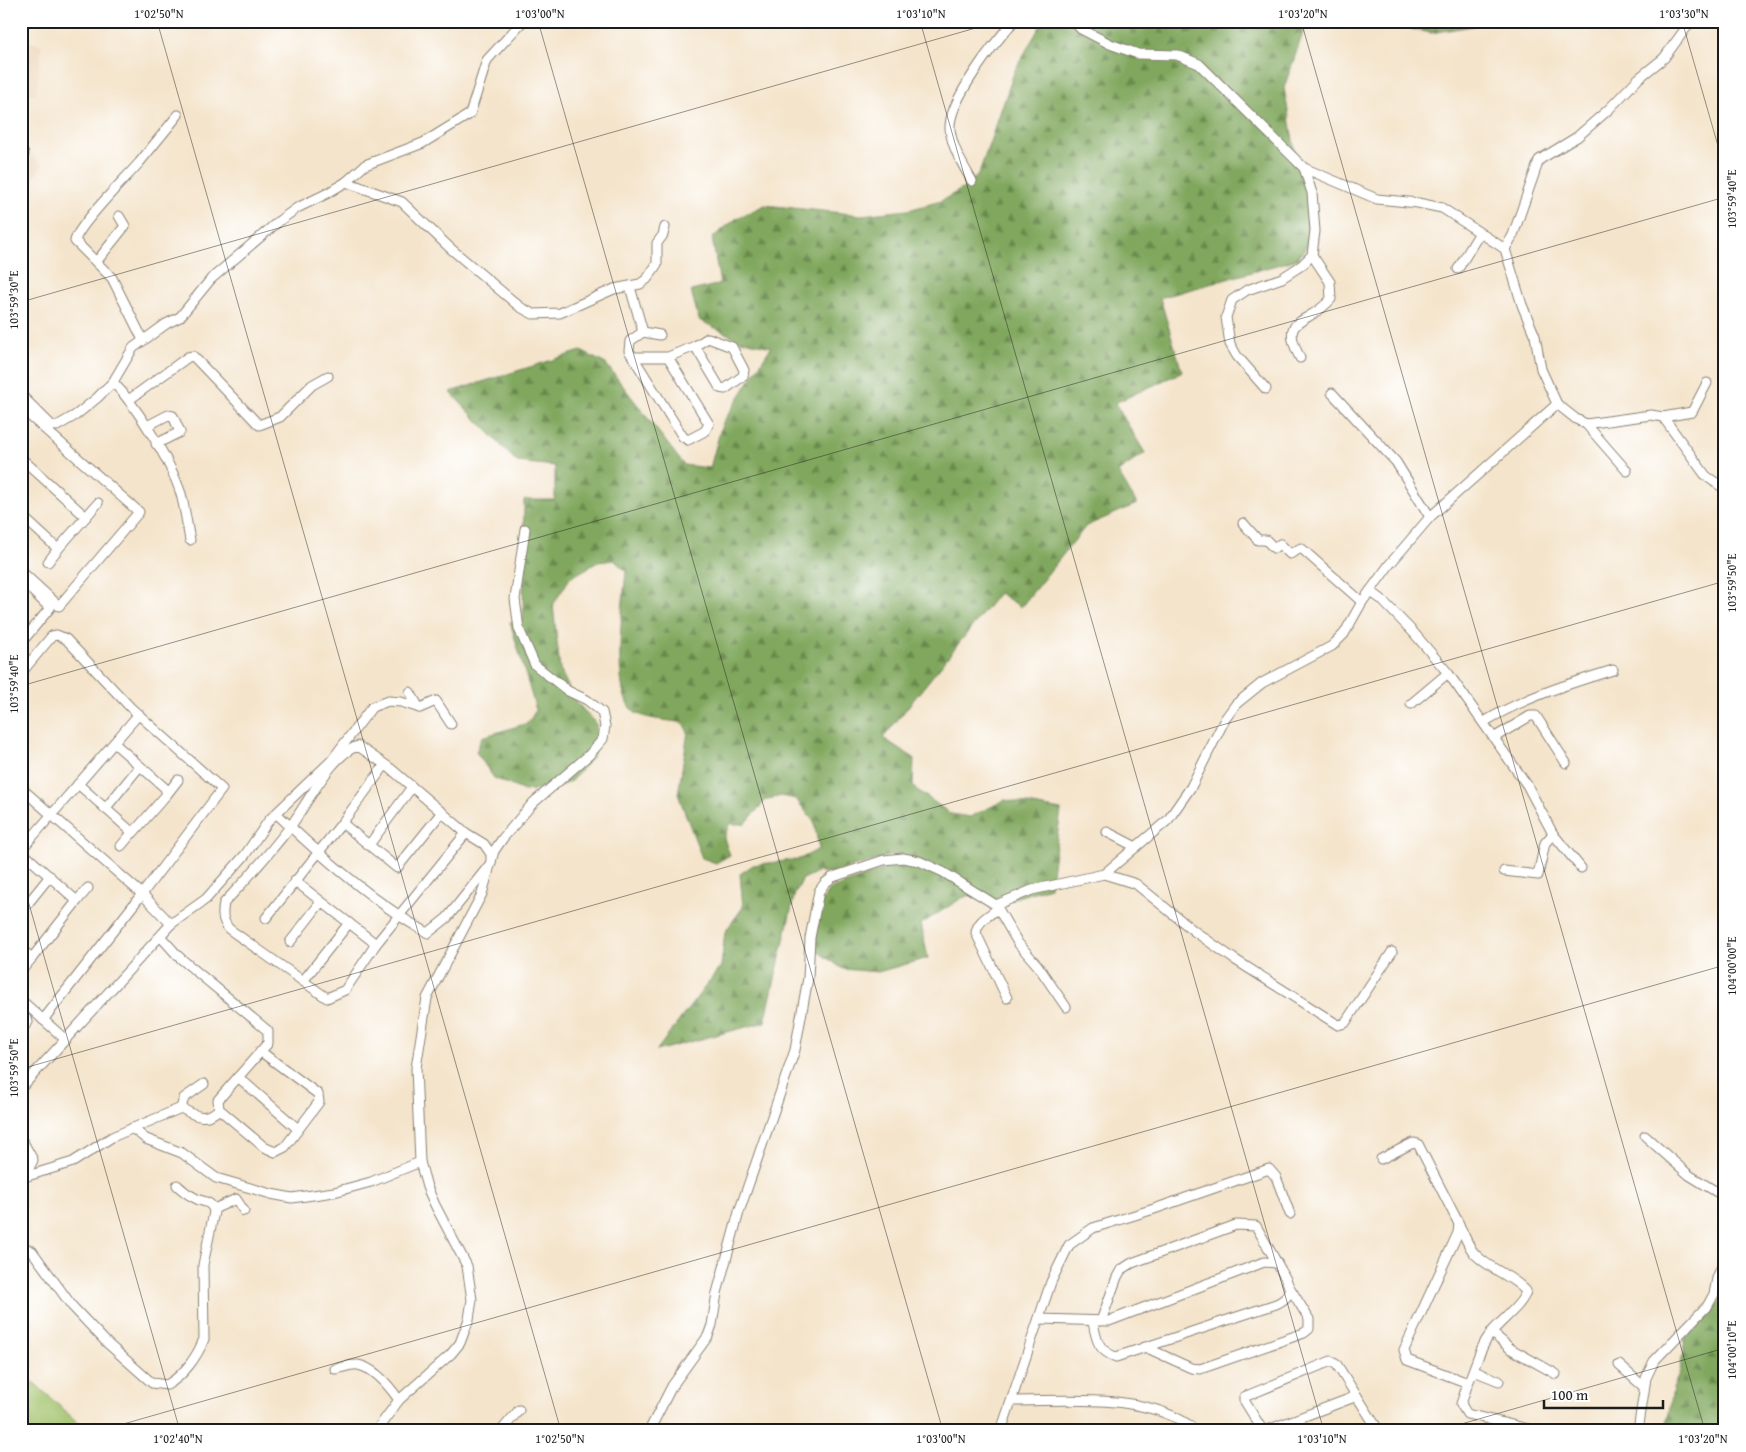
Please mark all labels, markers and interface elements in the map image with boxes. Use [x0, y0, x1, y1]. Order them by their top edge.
text: 1°02'50"N [134, 5, 184, 22]
text: 1°03'00"N [515, 5, 565, 22]
text: 1°03'10"N [896, 5, 946, 22]
text: 1°03'20"N [1278, 5, 1328, 22]
text: 1°03'30"N [1659, 5, 1709, 22]
text: 103°59'40"E [1723, 169, 1740, 229]
text: 103°59'30"E [5, 270, 22, 330]
text: 103°59'50"E [1723, 553, 1740, 613]
text: 103°59'40"E [5, 654, 22, 714]
text: 104°00'00"E [1723, 936, 1740, 996]
text: 103°59'50"E [5, 1038, 22, 1098]
text: 104°00'10"E [1723, 1320, 1740, 1380]
scale bar [1544, 1377, 1662, 1409]
text: 100 m [1551, 1384, 1589, 1405]
text: 1°02'40"N [153, 1430, 203, 1447]
text: 1°02'50"N [535, 1430, 585, 1447]
text: 1°03'00"N [916, 1430, 966, 1447]
text: 1°03'10"N [1297, 1430, 1347, 1447]
text: 1°03'20"N [1678, 1430, 1728, 1447]

